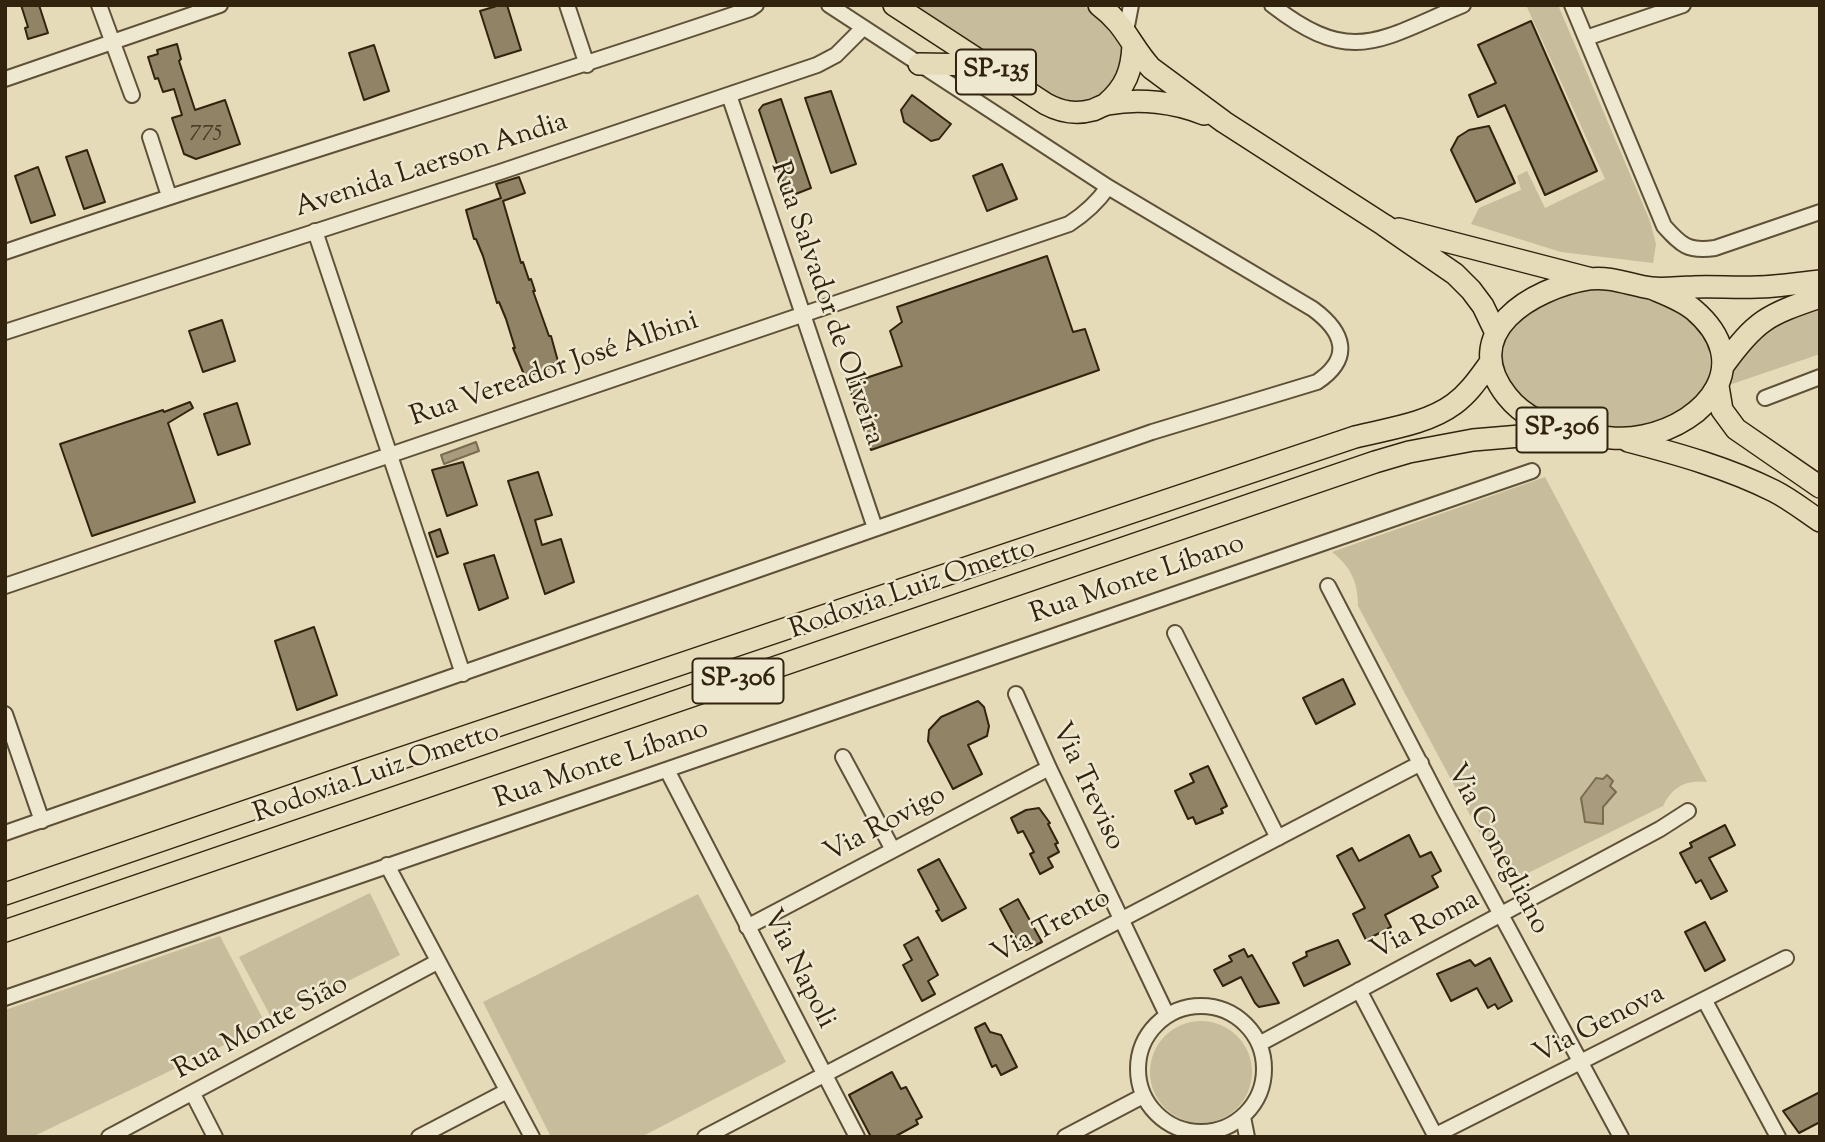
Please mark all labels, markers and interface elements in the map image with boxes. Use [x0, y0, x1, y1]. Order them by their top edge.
road number: SP-135 [956, 50, 1036, 94]
street label: Avenida Laerson Andia [291, 107, 573, 227]
house number: 775 [190, 117, 222, 145]
street label: Rua Salvador de Oliveira [761, 158, 889, 450]
street label: Rua Vereador José Albini [407, 306, 703, 436]
road number: SP-306 [1516, 408, 1608, 452]
street label: Rua Monte Líbano [1027, 529, 1249, 633]
street label: Rodovia Luiz Ometto [786, 533, 1040, 649]
road number: SP-306 [692, 659, 784, 704]
street label: Rua Monte Líbano [491, 714, 713, 818]
street label: Rodovia Luiz Ometto [250, 717, 504, 833]
street label: Via Treviso [1042, 718, 1130, 856]
street label: Via Conegliano [1437, 759, 1555, 941]
street label: Via Rovigo [819, 780, 953, 872]
street label: Via Trento [987, 883, 1117, 973]
street label: Via Roma [1366, 884, 1486, 970]
street label: Via Napoli [753, 905, 841, 1035]
street label: Rua Monte Sião [169, 969, 355, 1089]
street label: Via Genova [1529, 979, 1671, 1073]

